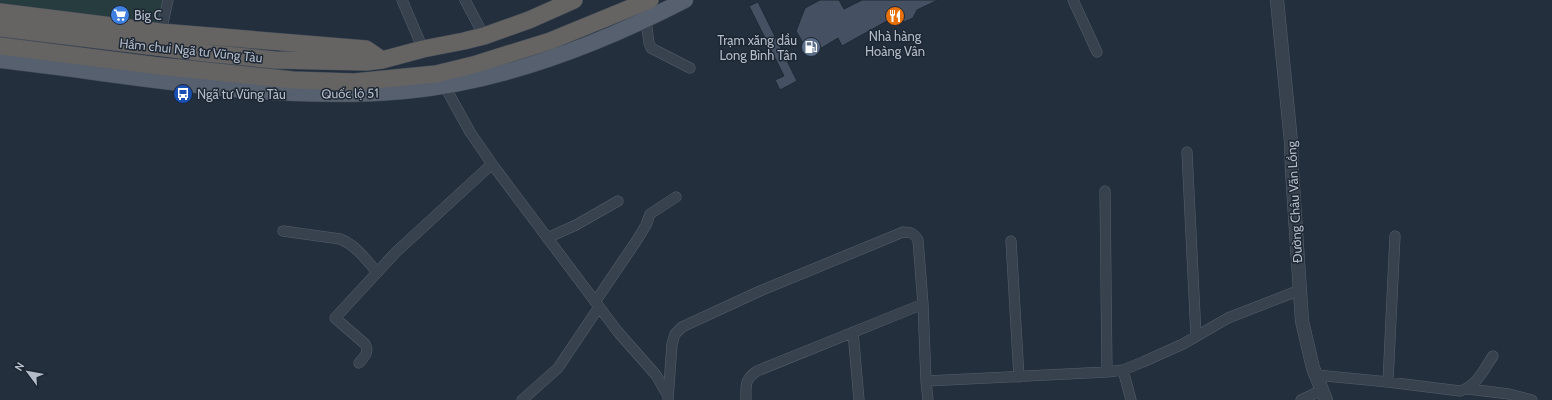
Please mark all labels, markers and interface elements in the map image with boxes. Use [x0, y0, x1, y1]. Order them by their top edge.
supermarket icon: Big C [109, 4, 131, 26]
restaurant icon: Nhà hàng Hoàng Vân [884, 5, 906, 27]
place label: Big C [134, 7, 162, 23]
place label: Nhà hàng Hoàng Vân [865, 28, 925, 59]
place label: Trạm xăng dầu Long Bình Tân [717, 32, 797, 63]
street label: Hầm chui Ngã tư Vũng Tàu [119, 35, 264, 65]
fuel station icon: Trạm xăng dầu Long Bình Tân [800, 36, 822, 58]
bus stop icon: Ngã tư Vũng Tàu [172, 83, 194, 105]
street label: Quốc lộ 51 [321, 85, 379, 101]
place label: Ngã tư Vũng Tàu [197, 86, 286, 102]
street label: Đường Châu Văn Lồng [1283, 140, 1305, 263]
north arrow [8, 352, 48, 392]
text: N [12, 360, 28, 374]

